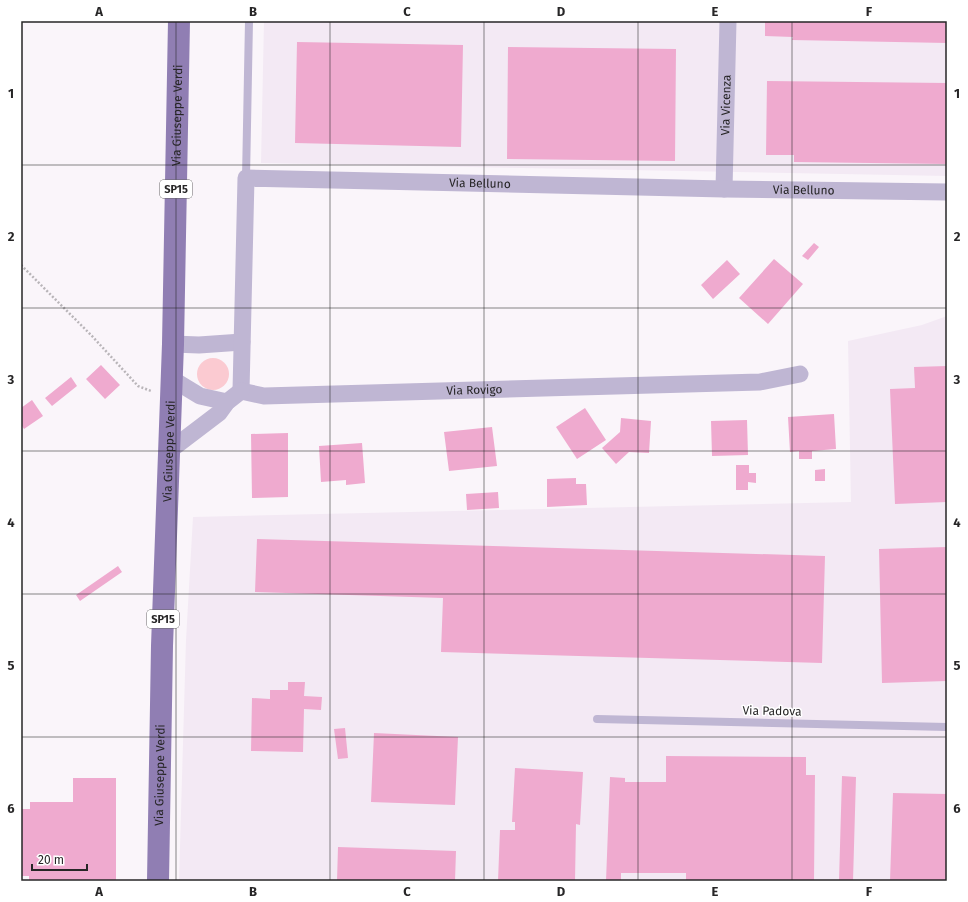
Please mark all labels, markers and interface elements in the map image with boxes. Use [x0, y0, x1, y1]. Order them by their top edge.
text: A [94, 4, 103, 19]
text: B [249, 4, 257, 19]
text: C [403, 4, 411, 19]
text: D [557, 4, 566, 19]
text: E [712, 4, 719, 19]
text: F [866, 4, 873, 19]
street label: Via Giuseppe Verdi [169, 64, 185, 166]
street label: Via Vicenza [718, 75, 734, 135]
text: 1 [8, 86, 14, 101]
text: 1 [954, 86, 960, 101]
street label: Via Belluno [449, 176, 511, 191]
road number: SP15 [160, 180, 192, 198]
street label: Via Belluno [773, 183, 835, 197]
text: 2 [8, 229, 15, 244]
text: 2 [954, 229, 961, 244]
text: 3 [7, 372, 15, 387]
text: 3 [953, 372, 961, 387]
street label: Via Rovigo [446, 382, 503, 398]
street label: Via Giuseppe Verdi [160, 400, 178, 502]
text: 4 [7, 515, 15, 530]
text: 4 [953, 515, 961, 530]
road number: SP15 [147, 610, 179, 628]
text: 5 [8, 658, 15, 673]
text: 5 [954, 658, 961, 673]
street label: Via Padova [742, 703, 802, 719]
street label: Via Giuseppe Verdi [152, 724, 168, 826]
text: 6 [7, 801, 15, 816]
text: 6 [953, 801, 961, 816]
scale bar [32, 846, 87, 872]
text: 20 m [38, 853, 64, 867]
text: A [94, 884, 103, 899]
text: B [249, 884, 257, 899]
text: C [403, 884, 411, 899]
text: D [557, 884, 566, 899]
text: E [712, 884, 719, 899]
text: F [866, 884, 873, 899]

